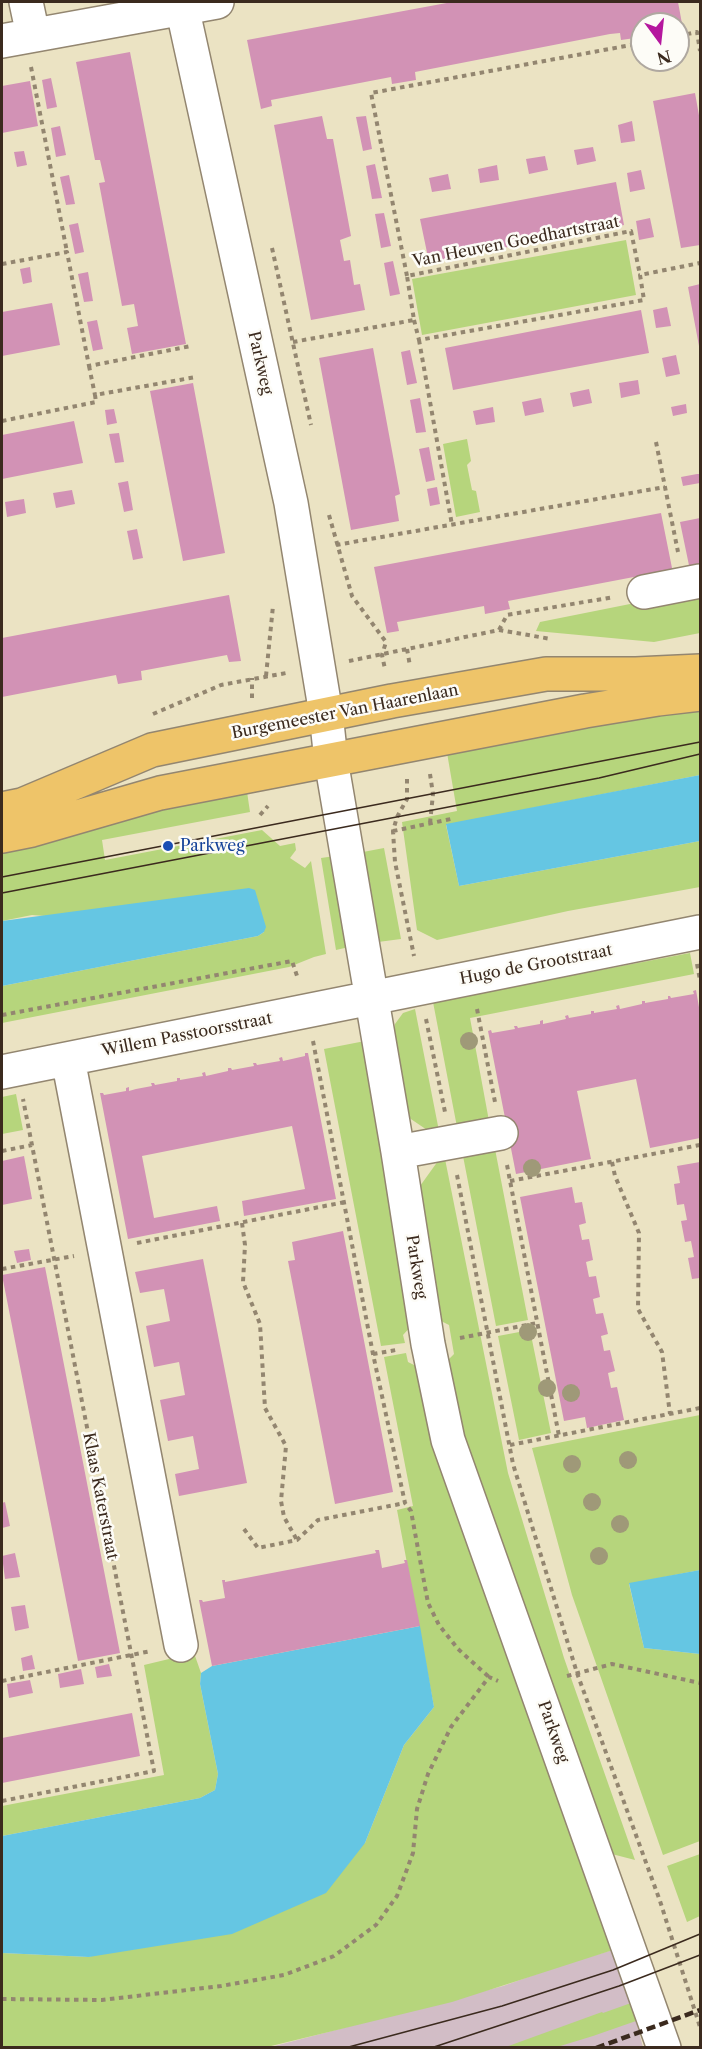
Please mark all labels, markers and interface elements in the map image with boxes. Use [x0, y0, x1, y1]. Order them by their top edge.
north arrow [630, 12, 690, 72]
text: N [655, 46, 673, 69]
street label: Van Heuven Goedhartstraat [411, 213, 621, 271]
street label: Parkweg [243, 329, 277, 397]
street label: Burgemeester Van Haarenlaan [230, 681, 460, 743]
place label: Parkweg [180, 836, 245, 856]
marker: Parkweg [161, 839, 175, 853]
street label: Hugo de Grootstraat [458, 941, 614, 989]
street label: Willem Passtoorsstraat [100, 1009, 274, 1061]
street label: Parkweg [401, 1234, 431, 1300]
street label: Klaas Katerstraat [78, 1431, 122, 1561]
street label: Parkweg [533, 1698, 573, 1766]

